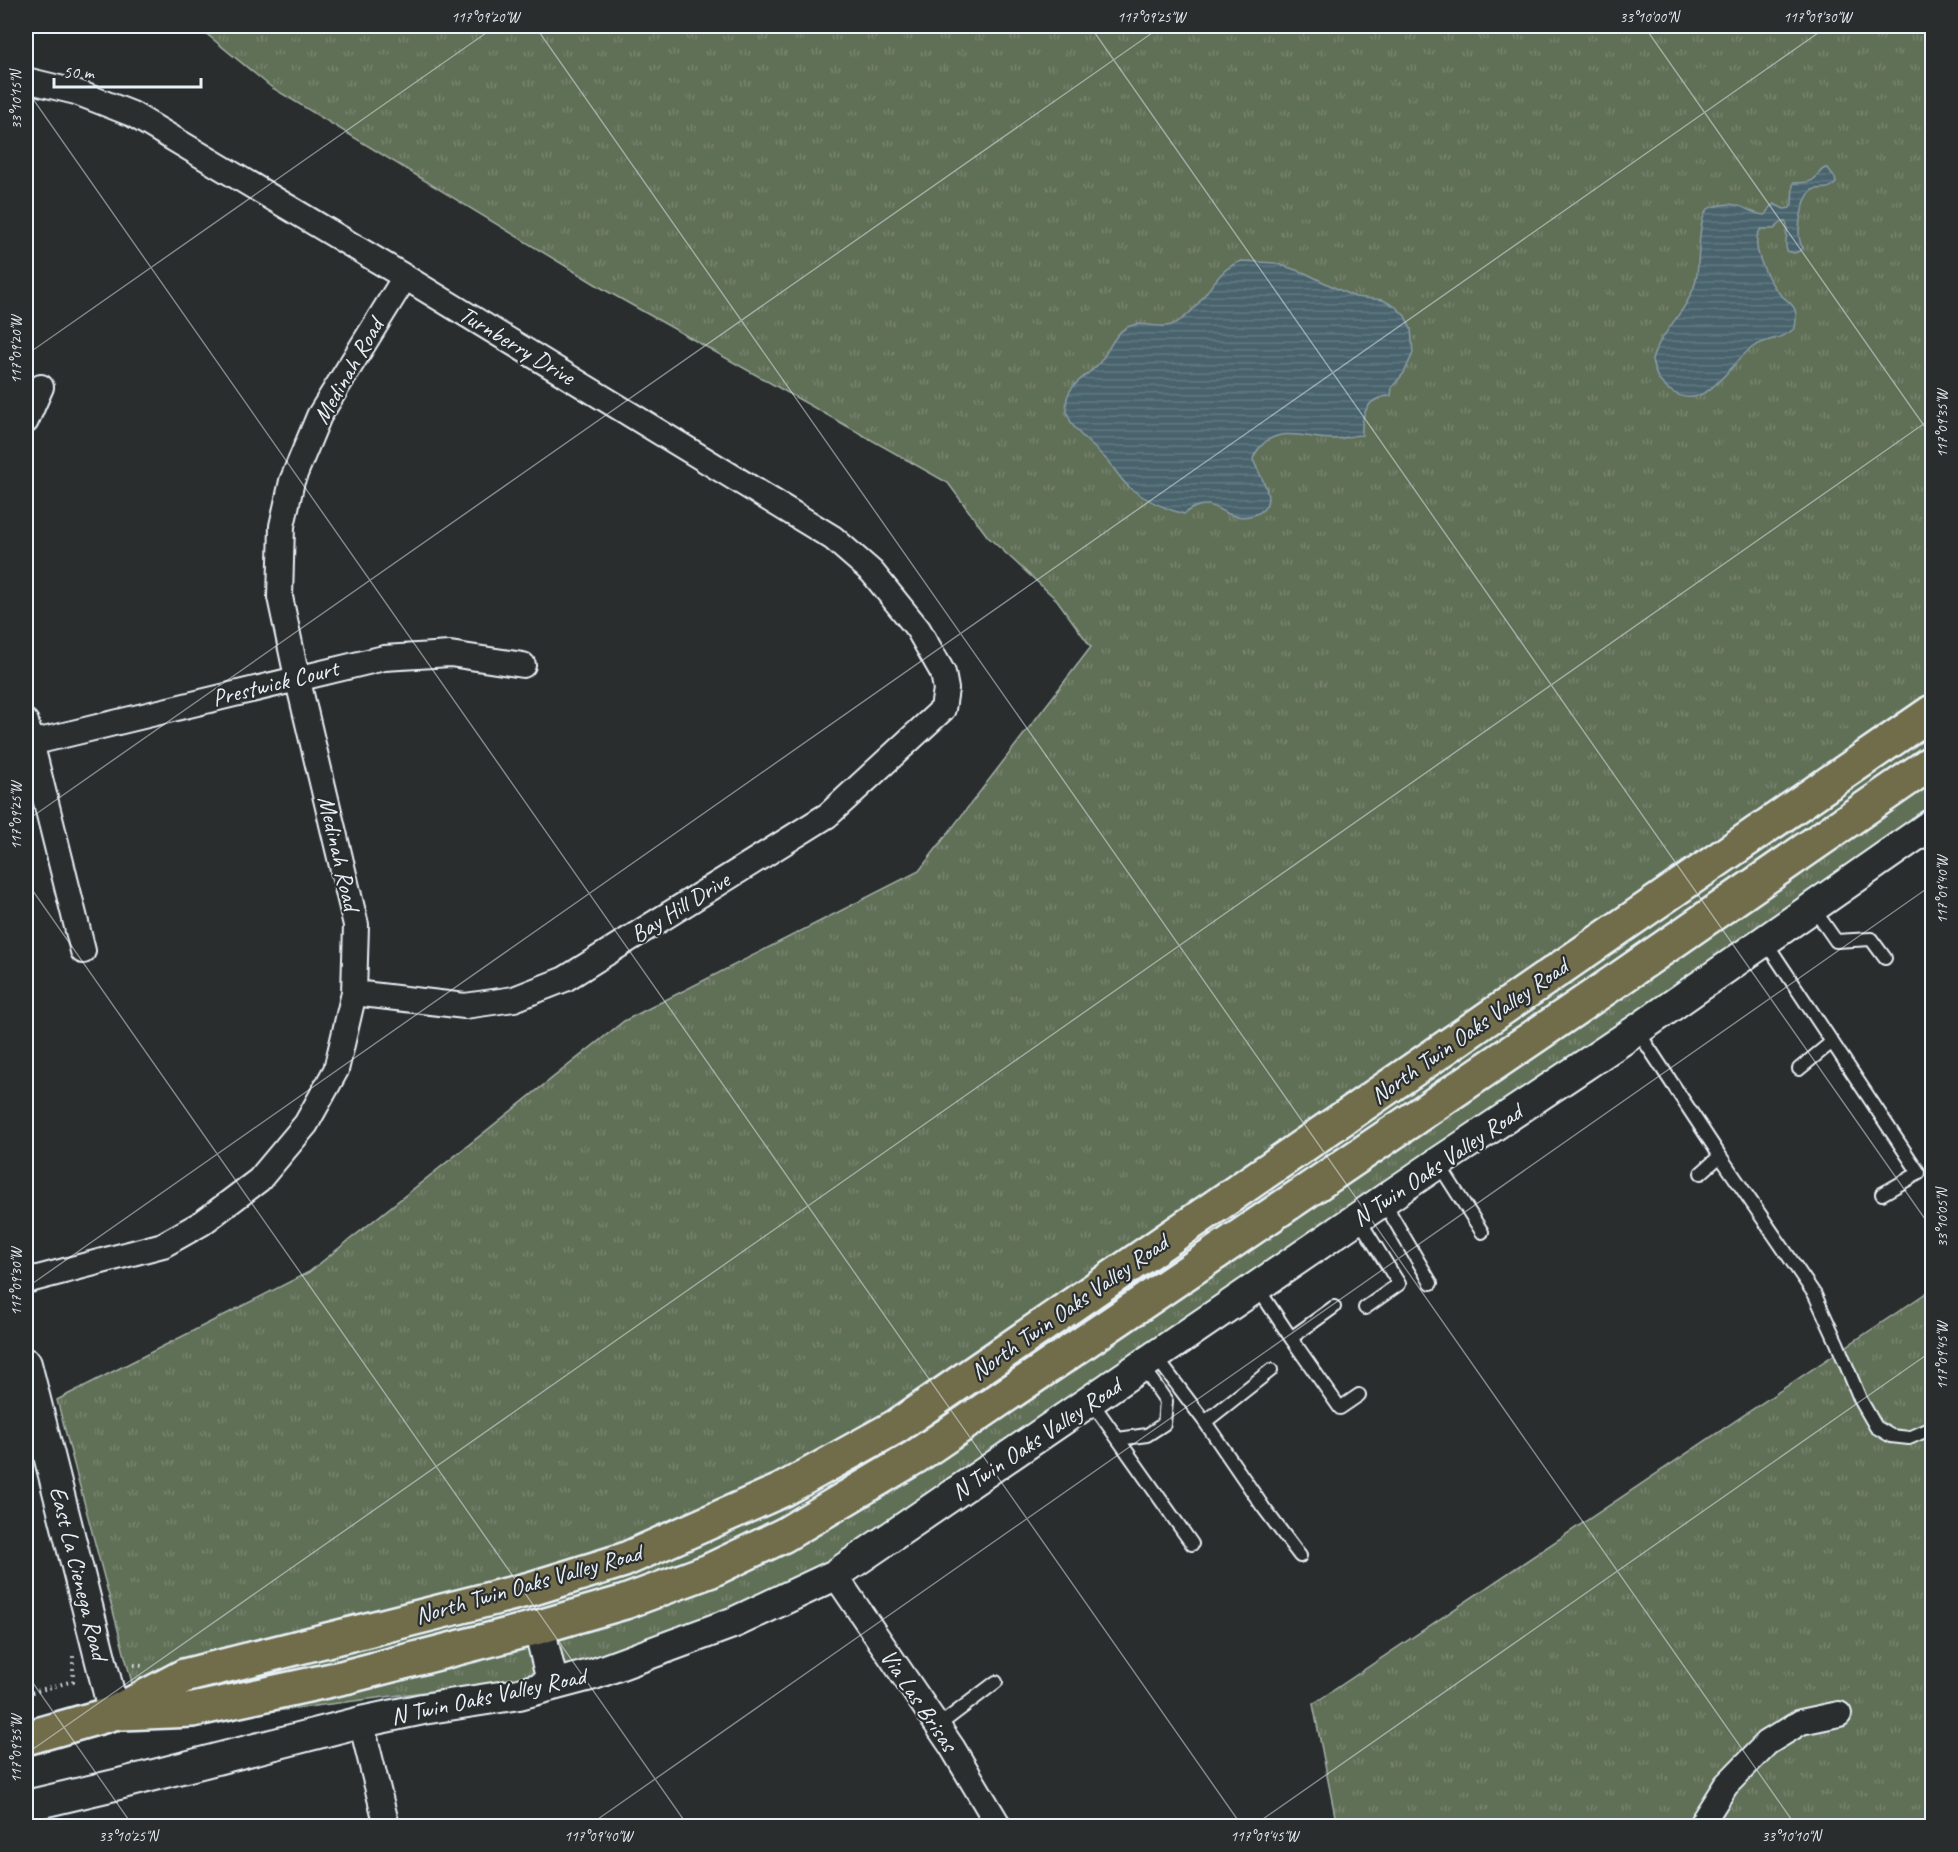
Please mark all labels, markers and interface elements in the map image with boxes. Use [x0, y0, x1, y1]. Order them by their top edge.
text: 117°09'20"W [451, 8, 522, 27]
text: 117°09'25"W [1117, 8, 1188, 27]
text: 33°10'00"N [1619, 8, 1682, 27]
text: 117°09'30"W [1783, 8, 1854, 27]
scale bar [54, 51, 201, 89]
text: 50 m [63, 61, 96, 83]
text: 33°10'15"N [7, 67, 26, 130]
street label: Turnberry Drive [454, 299, 582, 392]
street label: Medinah Road [306, 310, 392, 429]
text: 117°09'20"W [7, 313, 26, 384]
text: 117°09'35"W [1933, 387, 1952, 458]
street label: Prestwick Court [209, 652, 343, 713]
text: 117°09'25"W [7, 779, 26, 850]
street label: Medinah Road [311, 793, 368, 917]
text: 117°09'40"W [1933, 853, 1952, 924]
street label: Bay Hill Drive [625, 864, 737, 949]
street label: North Twin Oaks Valley Road [1364, 950, 1576, 1110]
street label: N Twin Oaks Valley Road [1346, 1095, 1531, 1233]
text: 33°10'05"N [1933, 1185, 1952, 1248]
street label: North Twin Oaks Valley Road [964, 1226, 1176, 1386]
text: 117°09'30"W [7, 1245, 26, 1316]
text: 117°09'45"W [1933, 1319, 1952, 1390]
street label: N Twin Oaks Valley Road [945, 1369, 1130, 1507]
street label: East La Cienega Road [43, 1483, 116, 1666]
street label: North Twin Oaks Valley Road [411, 1536, 648, 1631]
street label: Via Las Brisas [874, 1643, 966, 1759]
street label: N Twin Oaks Valley Road [388, 1660, 592, 1731]
text: 117°09'35"W [7, 1712, 26, 1783]
text: 33°10'25"N [98, 1827, 161, 1846]
text: 117°09'40"W [564, 1827, 635, 1846]
text: 117°09'45"W [1230, 1827, 1301, 1846]
text: 33°10'10"N [1761, 1827, 1824, 1846]

